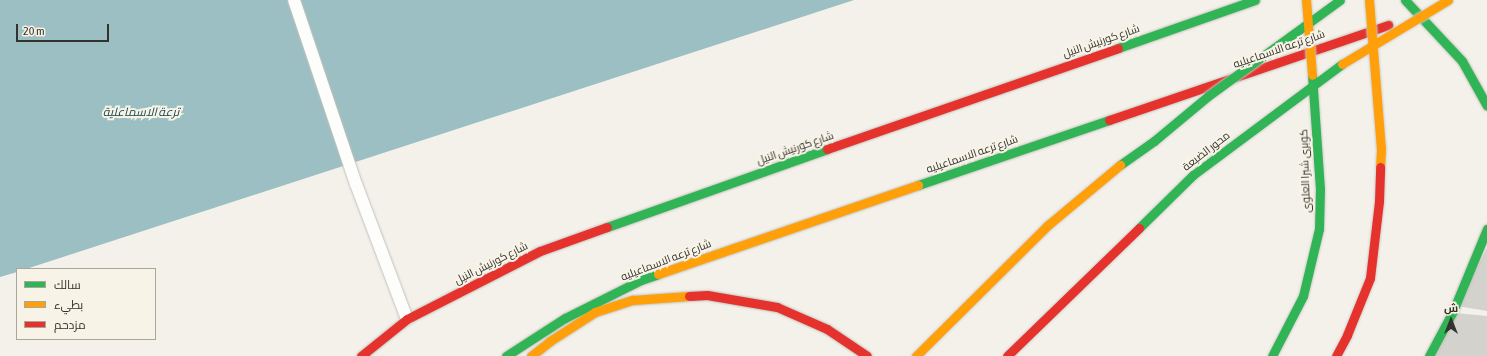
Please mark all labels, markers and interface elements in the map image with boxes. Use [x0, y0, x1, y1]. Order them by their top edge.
scale bar [18, 16, 111, 42]
street label: شارع كورنيش النيل [1061, 22, 1141, 60]
text: 20 m [23, 24, 45, 38]
street label: شارع ترعه الاسماعيليه [1231, 27, 1327, 71]
water label: ترعة الاسماعلية [103, 106, 179, 120]
street label: محور الضبعة [1180, 128, 1232, 174]
street label: شارع كورنيش النيل [755, 129, 835, 167]
street label: كوبرى شبرا العلوى [1297, 129, 1313, 213]
street label: شارع ترعه الاسماعيليه [924, 132, 1020, 176]
street label: شارع ترعه الاسماعيليه [619, 237, 713, 283]
street label: شارع كورنيش النيل [452, 239, 530, 287]
legend [16, 268, 156, 340]
text: سالك [54, 278, 81, 292]
text: بطيء [54, 298, 83, 312]
north arrow [1431, 300, 1471, 340]
text: ش [1444, 302, 1458, 314]
text: مزدحم [54, 318, 86, 332]

